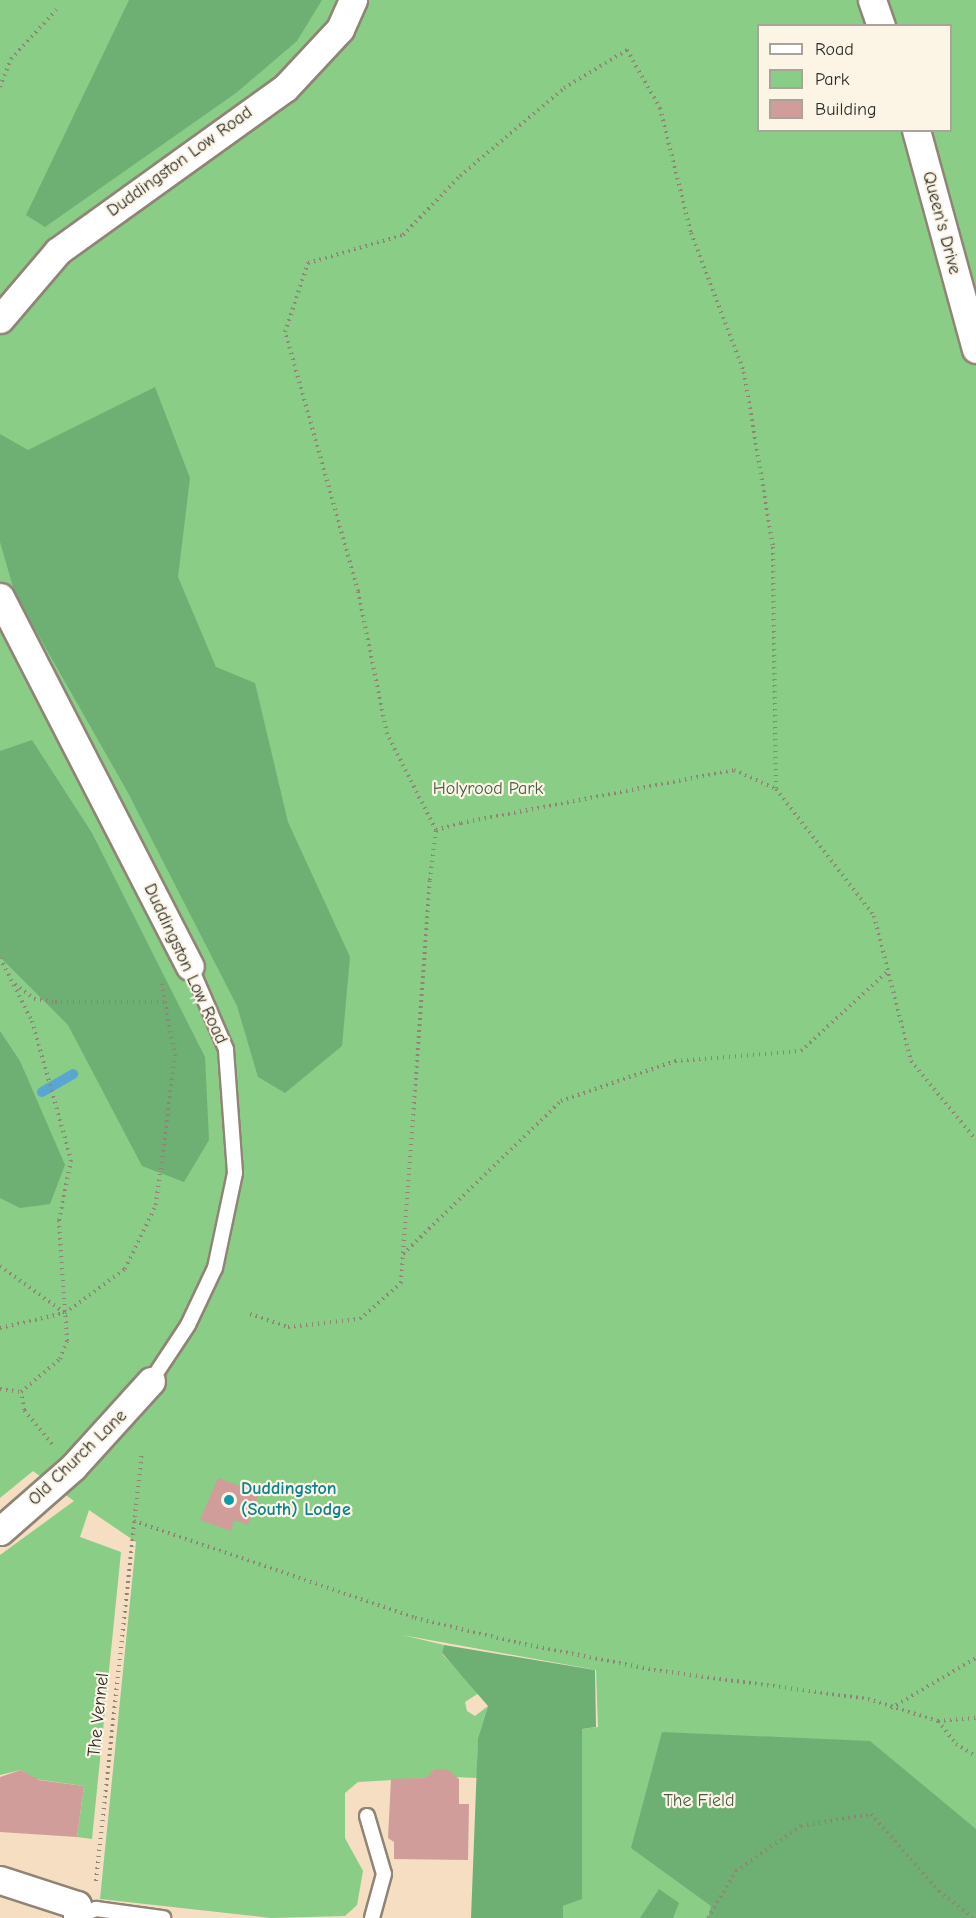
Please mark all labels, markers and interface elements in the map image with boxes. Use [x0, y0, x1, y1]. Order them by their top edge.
legend [757, 24, 952, 132]
text: Road [815, 39, 854, 60]
text: Park [815, 69, 849, 90]
text: Building [815, 99, 877, 120]
street label: Duddingston Low Road [103, 102, 257, 222]
street label: Queen's Drive [917, 169, 965, 277]
park label: Holyrood Park [433, 778, 543, 800]
street label: Duddingston Low Road [138, 880, 232, 1048]
street label: Old Church Lane [24, 1405, 132, 1511]
place label: Duddingston (South) Lodge [241, 1479, 351, 1522]
marker: Duddingston (South) Lodge [222, 1493, 236, 1507]
street label: The Vennel [84, 1672, 114, 1758]
park label: The Field [663, 1790, 735, 1812]

